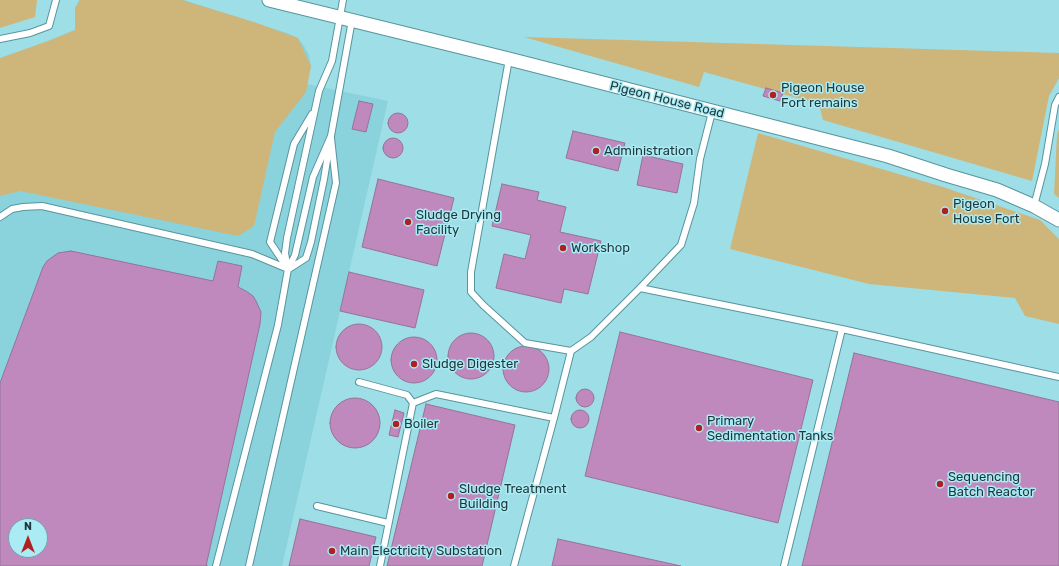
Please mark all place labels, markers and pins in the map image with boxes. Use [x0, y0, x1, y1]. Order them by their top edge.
place label: Pigeon House Fort remains [781, 80, 865, 111]
marker: Pigeon House Fort remains [768, 90, 778, 100]
place label: Administration [604, 143, 693, 159]
marker: Administration [591, 146, 601, 156]
place label: Pigeon House Fort [953, 196, 1020, 227]
marker: Pigeon House Fort [940, 206, 950, 216]
place label: Sludge Drying Facility [416, 207, 501, 238]
marker: Sludge Drying Facility [403, 217, 413, 227]
place label: Workshop [571, 240, 630, 256]
marker: Workshop [558, 243, 568, 253]
place label: Sludge Digester [422, 356, 518, 372]
marker: Sludge Digester [409, 359, 419, 369]
place label: Primary Sedimentation Tanks [707, 413, 833, 444]
place label: Boiler [404, 416, 439, 432]
marker: Boiler [391, 419, 401, 429]
marker: Primary Sedimentation Tanks [694, 423, 704, 433]
place label: Sequencing Batch Reactor [948, 469, 1035, 500]
marker: Sequencing Batch Reactor [935, 479, 945, 489]
place label: Sludge Treatment Building [459, 481, 566, 512]
marker: Sludge Treatment Building [446, 491, 456, 501]
place label: Main Electricity Substation [340, 543, 502, 559]
marker: Main Electricity Substation [327, 546, 337, 556]

